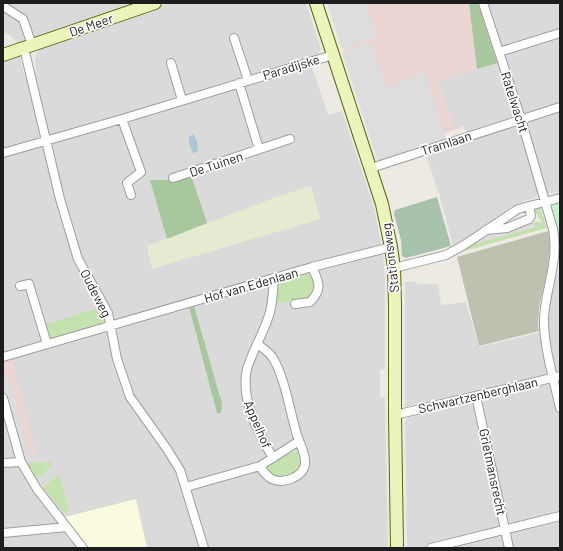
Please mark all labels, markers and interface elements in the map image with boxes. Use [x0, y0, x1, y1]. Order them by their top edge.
street label: De Meer [67, 10, 115, 40]
street label: Paradijske [261, 51, 321, 83]
street label: Ratelwacht [498, 69, 532, 135]
street label: Tramlaan [419, 127, 473, 159]
street label: De Tuinen [187, 148, 245, 180]
street label: Stationsweg [378, 222, 402, 294]
street label: Hof van Edenlaan [202, 264, 300, 306]
street label: Oudeweg [77, 266, 115, 320]
street label: Schwartzenberghlaan [417, 373, 539, 417]
street label: Appelhof [241, 398, 275, 451]
street label: Grietmansrecht [476, 427, 510, 517]

